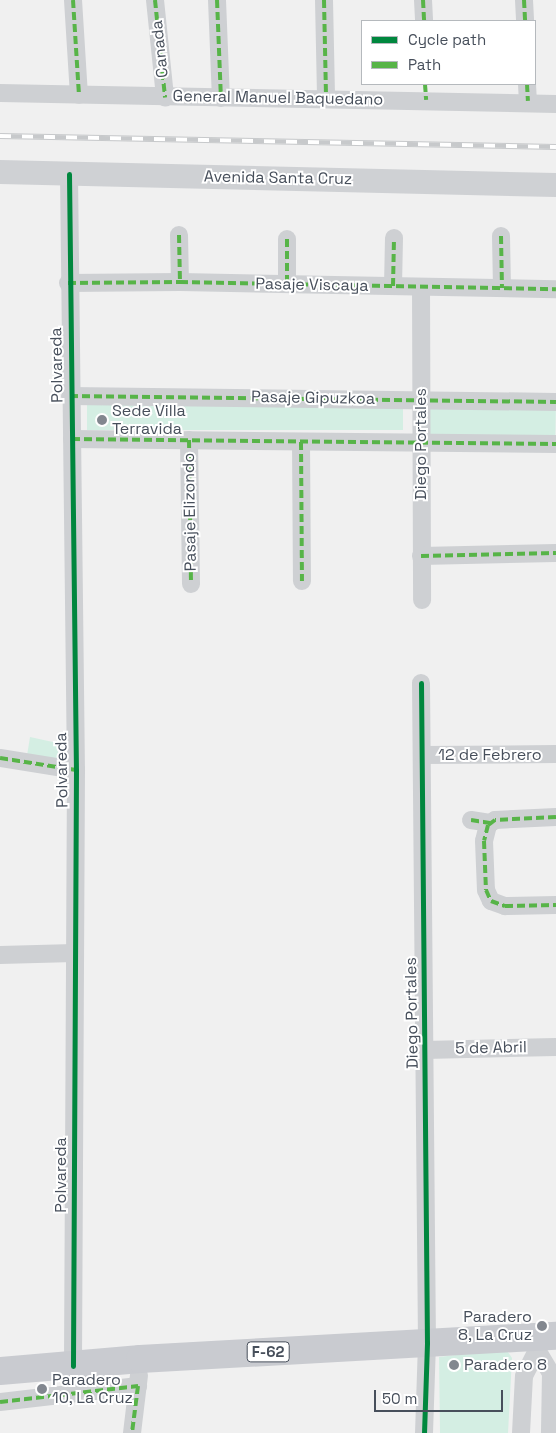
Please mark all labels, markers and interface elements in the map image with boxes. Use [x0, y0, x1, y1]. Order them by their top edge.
street label: Canada [147, 19, 173, 79]
legend [361, 20, 536, 85]
text: Cycle path [408, 30, 486, 49]
text: Path [408, 55, 441, 74]
street label: General Manuel Baquedano [173, 87, 383, 109]
street label: Avenida Santa Cruz [204, 167, 352, 189]
street label: Pasaje Viscaya [255, 274, 369, 296]
street label: Polvareda [47, 327, 67, 403]
street label: Pasaje Gipuzkoa [251, 387, 375, 409]
street label: Diego Portales [411, 388, 431, 500]
place label: Sede Villa Terravida [112, 401, 186, 439]
marker: Sede Villa Terravida [96, 414, 108, 426]
street label: Pasaje Elizondo [179, 453, 201, 571]
street label: Polvareda [52, 732, 72, 808]
street label: 12 de Febrero [438, 745, 542, 765]
street label: Diego Portales [401, 957, 423, 1069]
street label: 5 de Abril [455, 1038, 527, 1058]
street label: Polvareda [51, 1137, 71, 1213]
place label: Paradero 8, La Cruz [457, 1307, 532, 1345]
marker: Paradero 8, La Cruz [536, 1320, 548, 1332]
road number: F-62 [246, 1340, 290, 1364]
place label: Paradero 8 [464, 1355, 547, 1375]
marker: Paradero 8 [448, 1359, 460, 1371]
place label: Paradero 10, La Cruz [52, 1370, 133, 1408]
scale bar [376, 1380, 505, 1412]
marker: Paradero 10, La Cruz [36, 1383, 48, 1395]
text: 50 m [382, 1389, 417, 1408]

